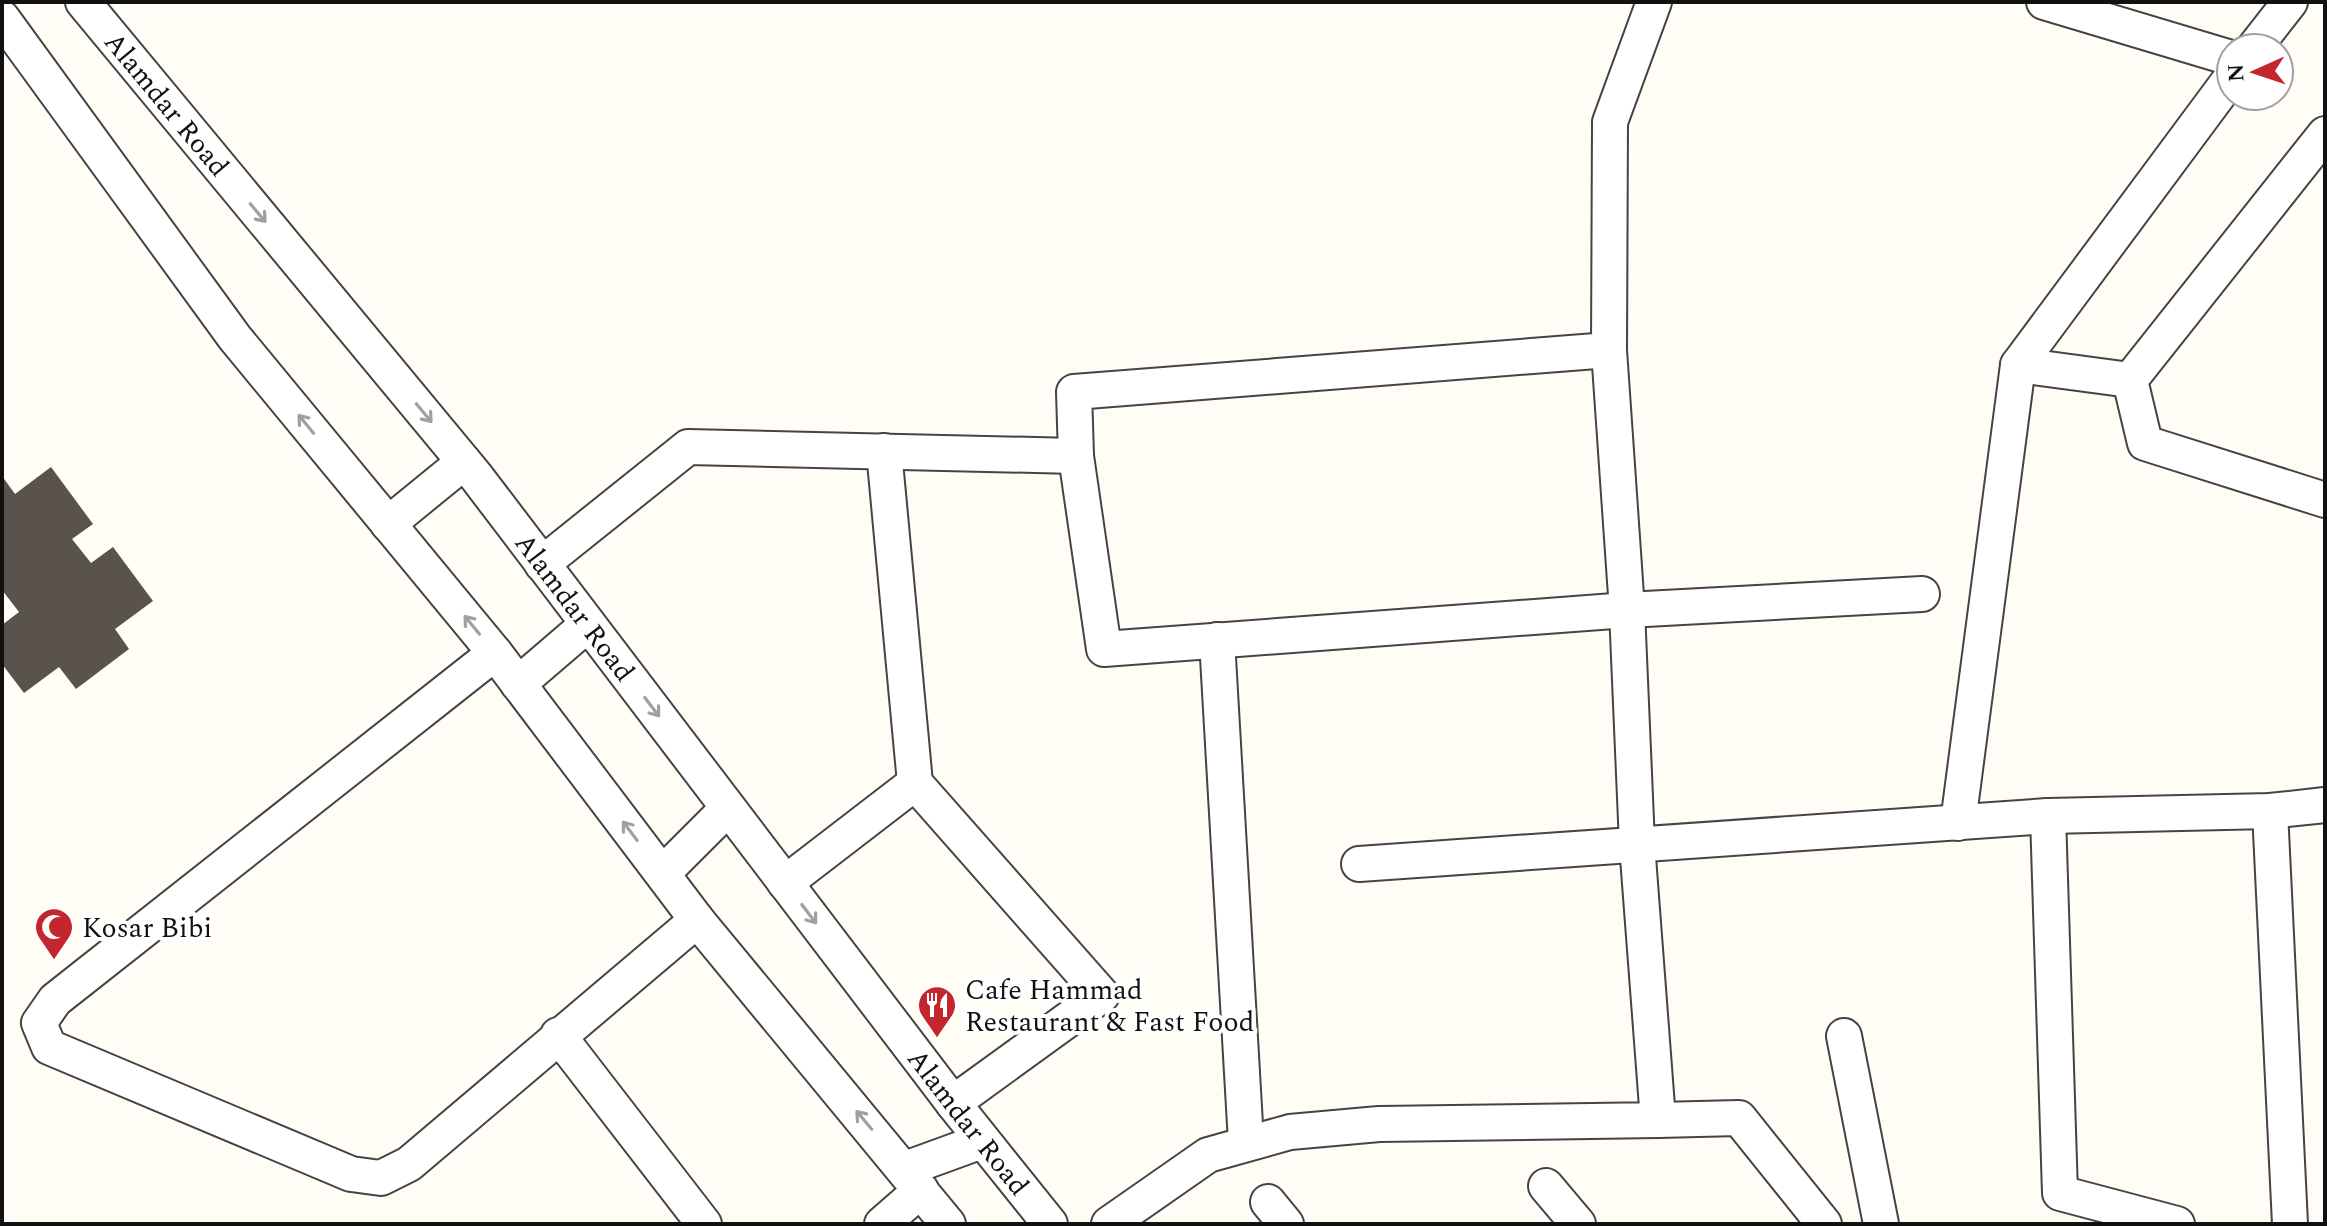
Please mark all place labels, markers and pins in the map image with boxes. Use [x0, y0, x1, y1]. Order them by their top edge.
mosque icon: Kosar Bibi [33, 906, 75, 961]
place label: Kosar Bibi [82, 907, 212, 950]
place label: Cafe Hammad Restaurant & Fast Food [965, 969, 1255, 1044]
restaurant icon: Cafe Hammad Restaurant & Fast Food [916, 984, 958, 1039]

